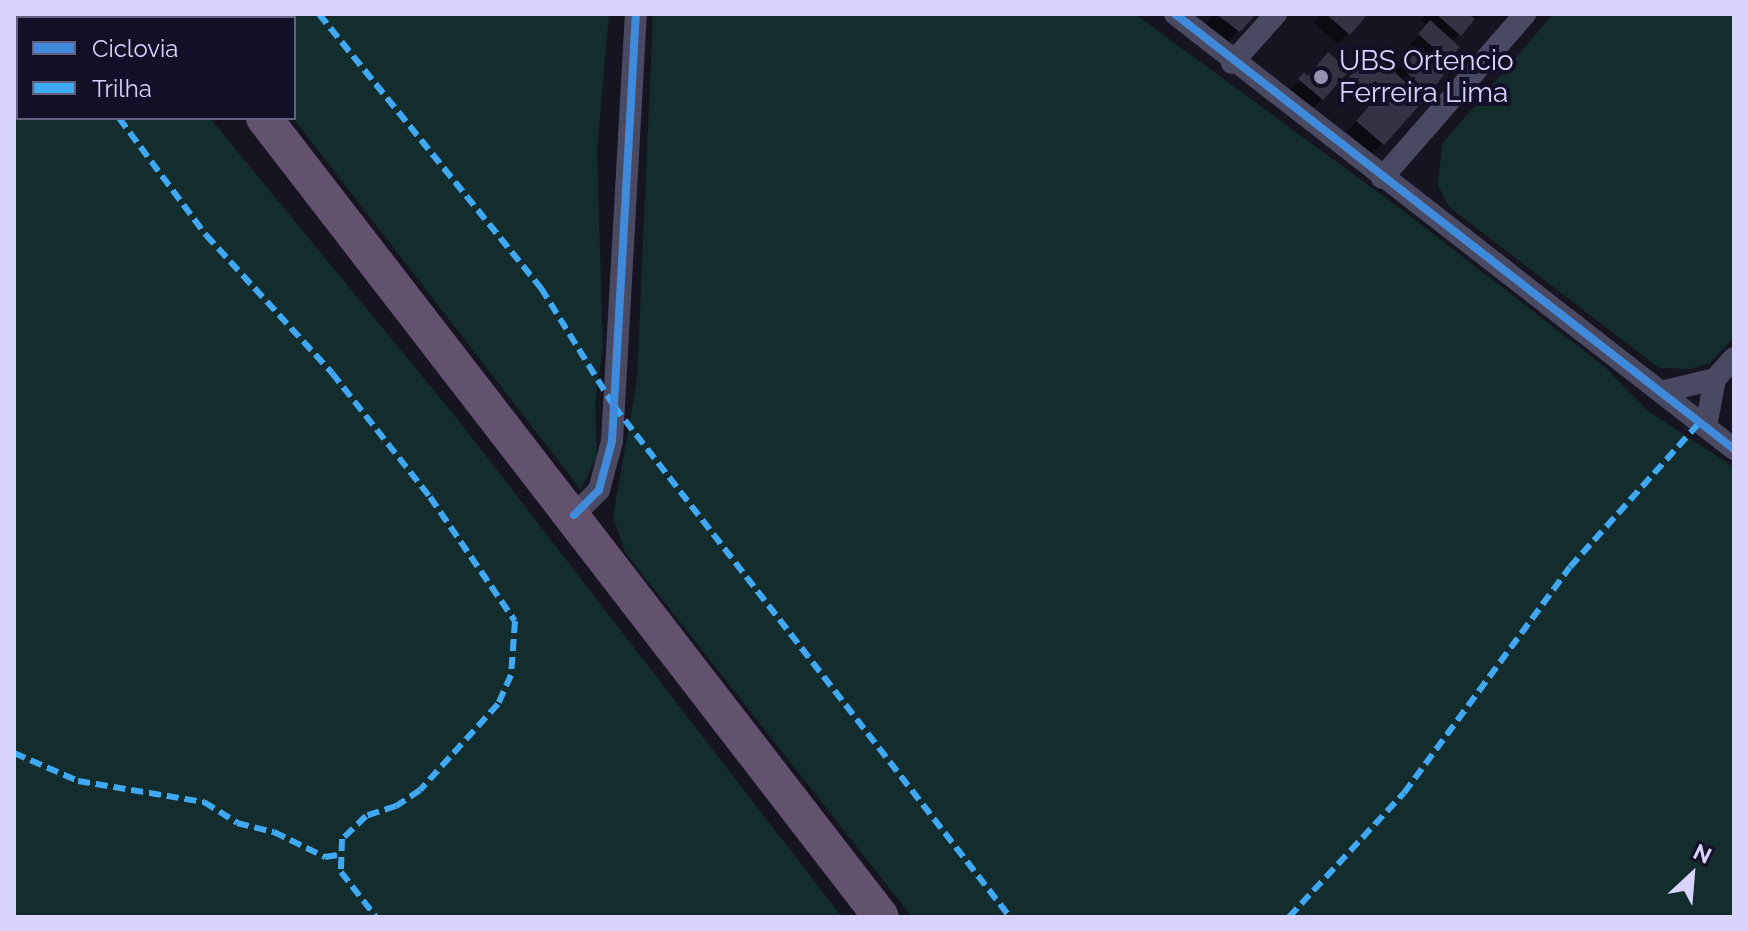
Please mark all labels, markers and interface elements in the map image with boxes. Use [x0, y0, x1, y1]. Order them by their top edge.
legend [16, 16, 296, 120]
text: Ciclovia [92, 34, 178, 63]
place label: UBS Ortencio Ferreira Lima [1339, 44, 1514, 110]
marker: UBS Ortencio Ferreira Lima [1310, 66, 1332, 88]
text: Trilha [92, 74, 152, 103]
north arrow [1652, 835, 1732, 915]
text: N [1689, 838, 1716, 869]

